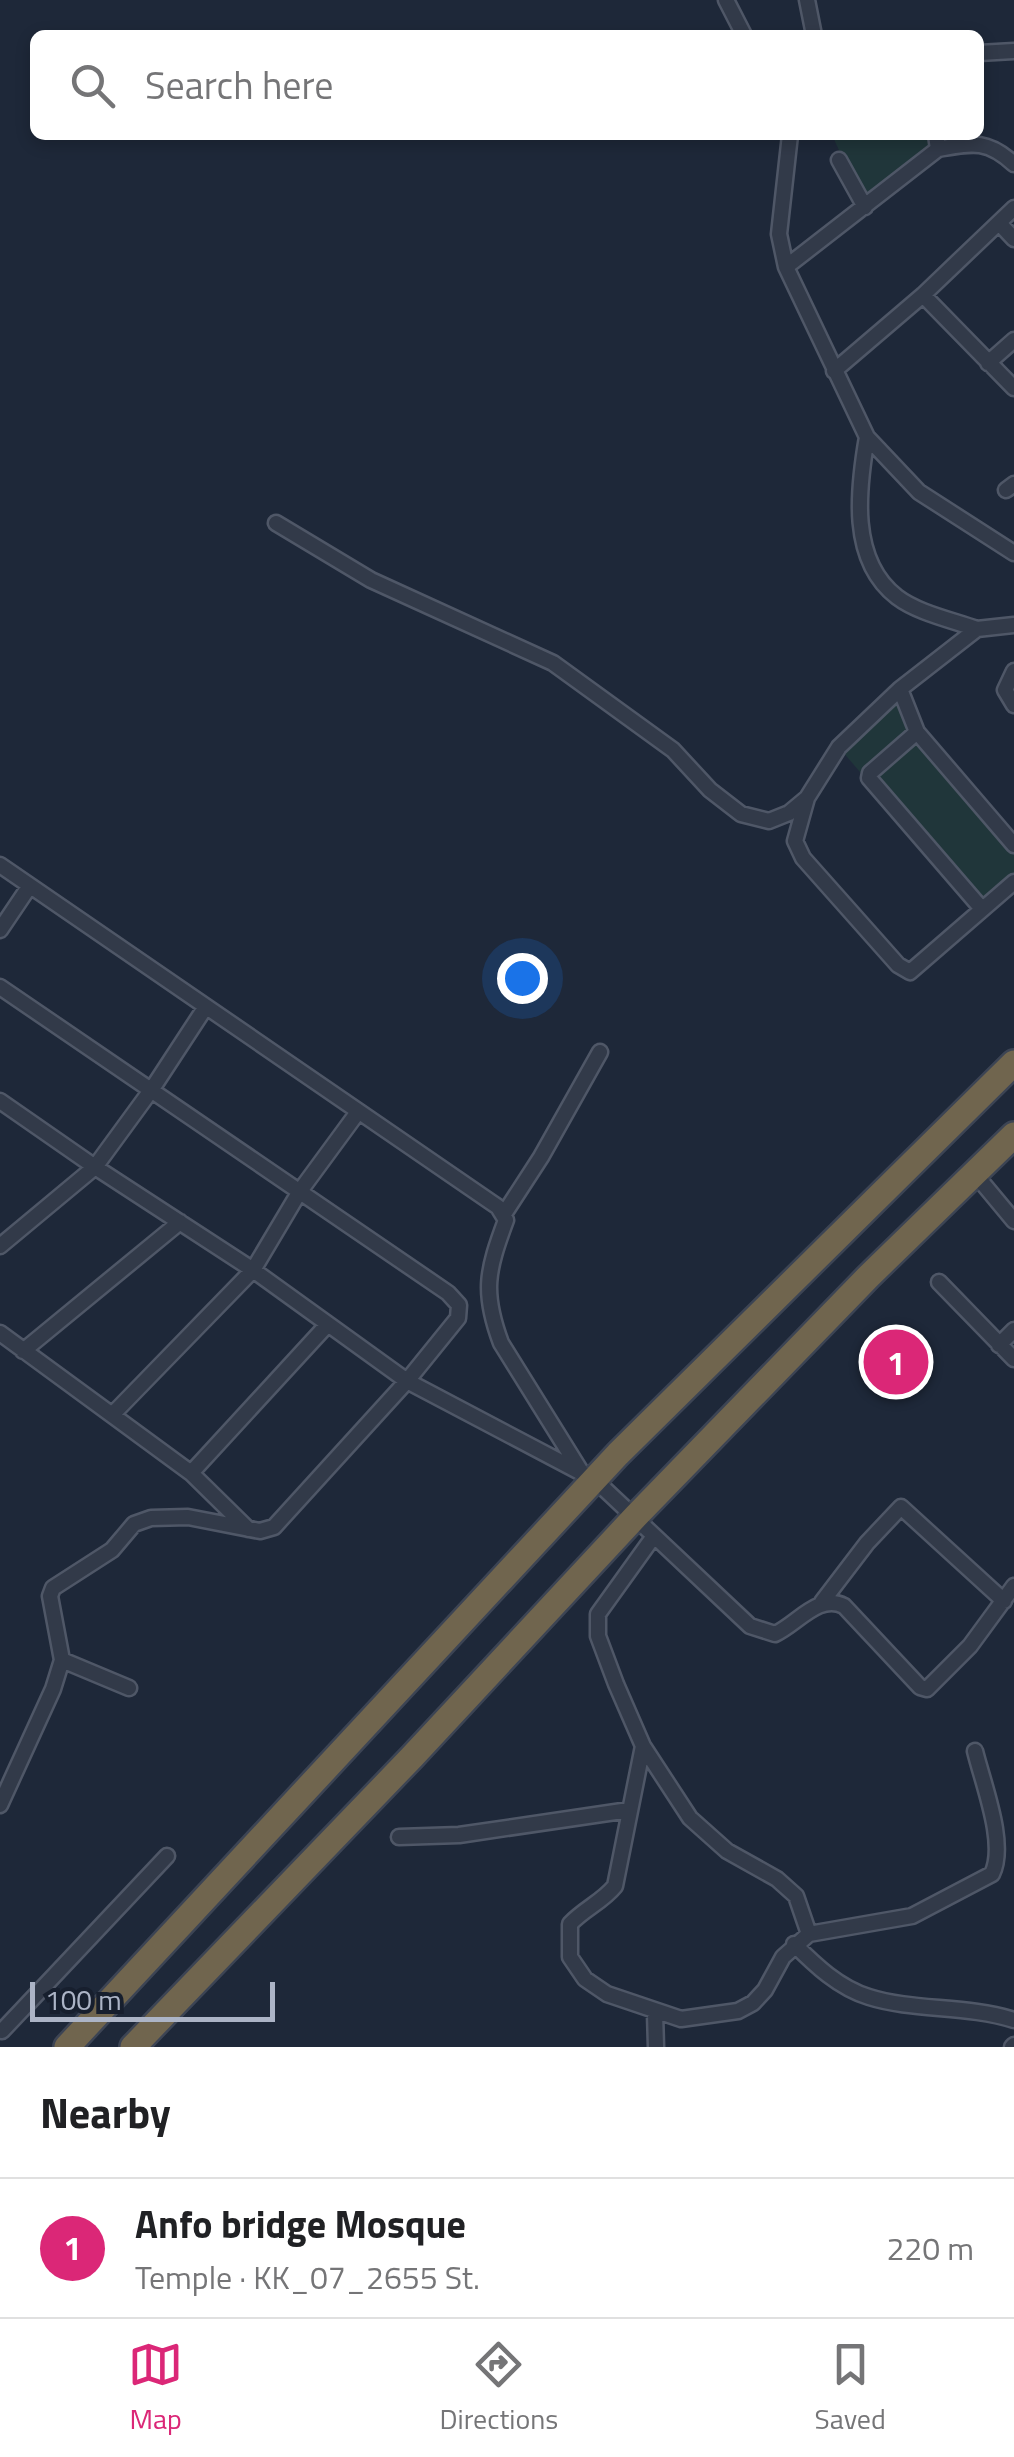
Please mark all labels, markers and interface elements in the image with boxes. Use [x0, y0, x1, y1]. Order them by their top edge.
search box [30, 30, 984, 140]
text: Search here [145, 56, 333, 114]
icon: search [65, 58, 120, 113]
your location [497, 953, 548, 1004]
pin: 1 [864, 1324, 928, 1400]
scale bar [30, 1977, 275, 2022]
text: 100 m [45, 1978, 122, 2021]
text: Nearby [40, 2080, 171, 2144]
text: Anfo bridge Mosque [135, 2195, 466, 2253]
text: 1 [64, 2224, 81, 2272]
text: 220 m [886, 2224, 974, 2272]
text: Temple · KK_07_2655 St. [135, 2253, 480, 2301]
tab: Map [128, 2337, 183, 2440]
tab: Directions [439, 2337, 558, 2440]
tab: Saved [815, 2337, 886, 2440]

